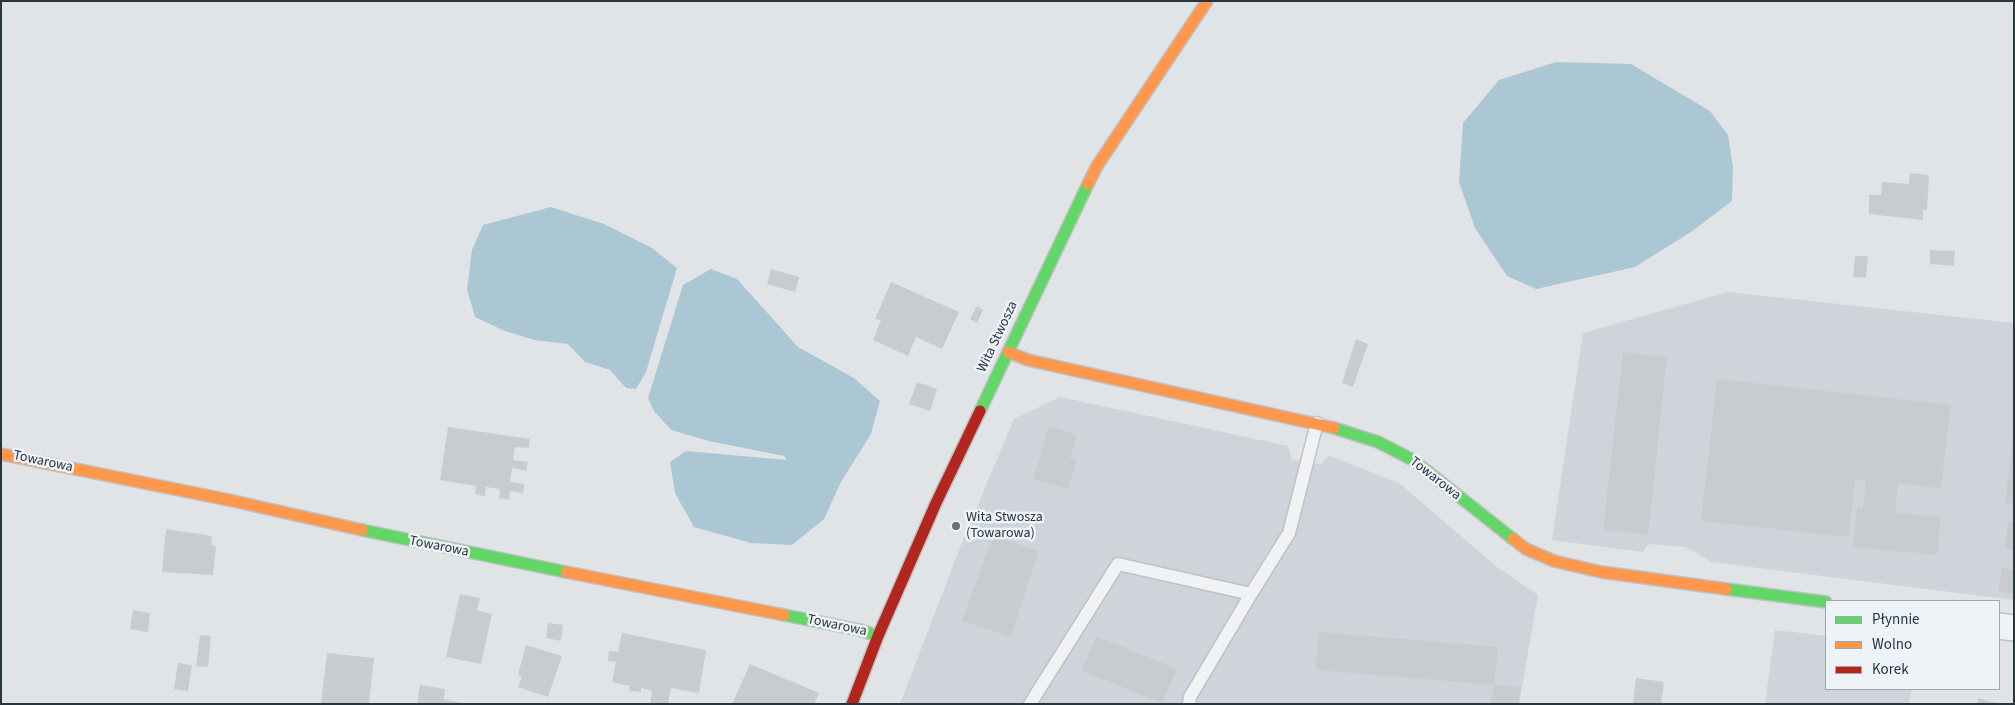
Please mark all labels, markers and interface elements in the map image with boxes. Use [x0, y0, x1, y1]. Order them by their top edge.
street label: Wita Stwosza [974, 299, 1022, 375]
street label: Towarowa [12, 448, 74, 476]
street label: Towarowa [1406, 454, 1464, 504]
place label: Wita Stwosza (Towarowa) [966, 510, 1043, 542]
marker: Wita Stwosza (Towarowa) [950, 520, 962, 532]
street label: Towarowa [408, 533, 470, 561]
legend [1825, 600, 2000, 690]
text: Płynnie [1872, 609, 1920, 630]
street label: Towarowa [806, 612, 868, 640]
text: Wolno [1872, 634, 1912, 655]
text: Korek [1872, 659, 1909, 680]

